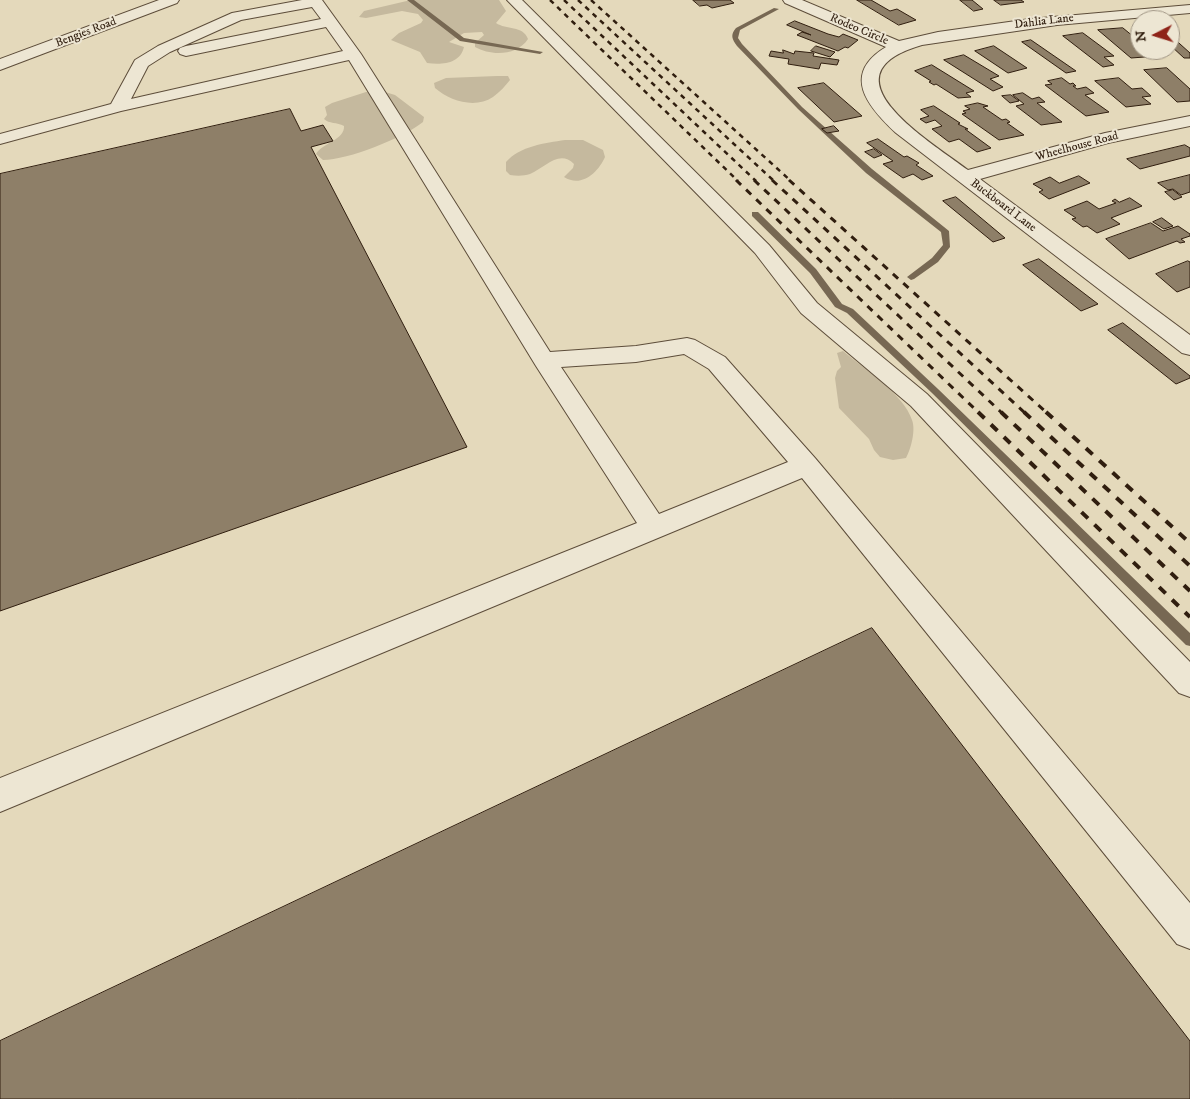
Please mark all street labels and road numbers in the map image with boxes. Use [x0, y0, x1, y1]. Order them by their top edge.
street label: Rodeo Circle [828, 11, 890, 49]
street label: Dahlia Lane [1014, 11, 1074, 33]
street label: Bengies Road [53, 15, 119, 51]
street label: Wheelhouse Road [1034, 129, 1120, 165]
street label: Buckboard Lane [967, 177, 1039, 235]

